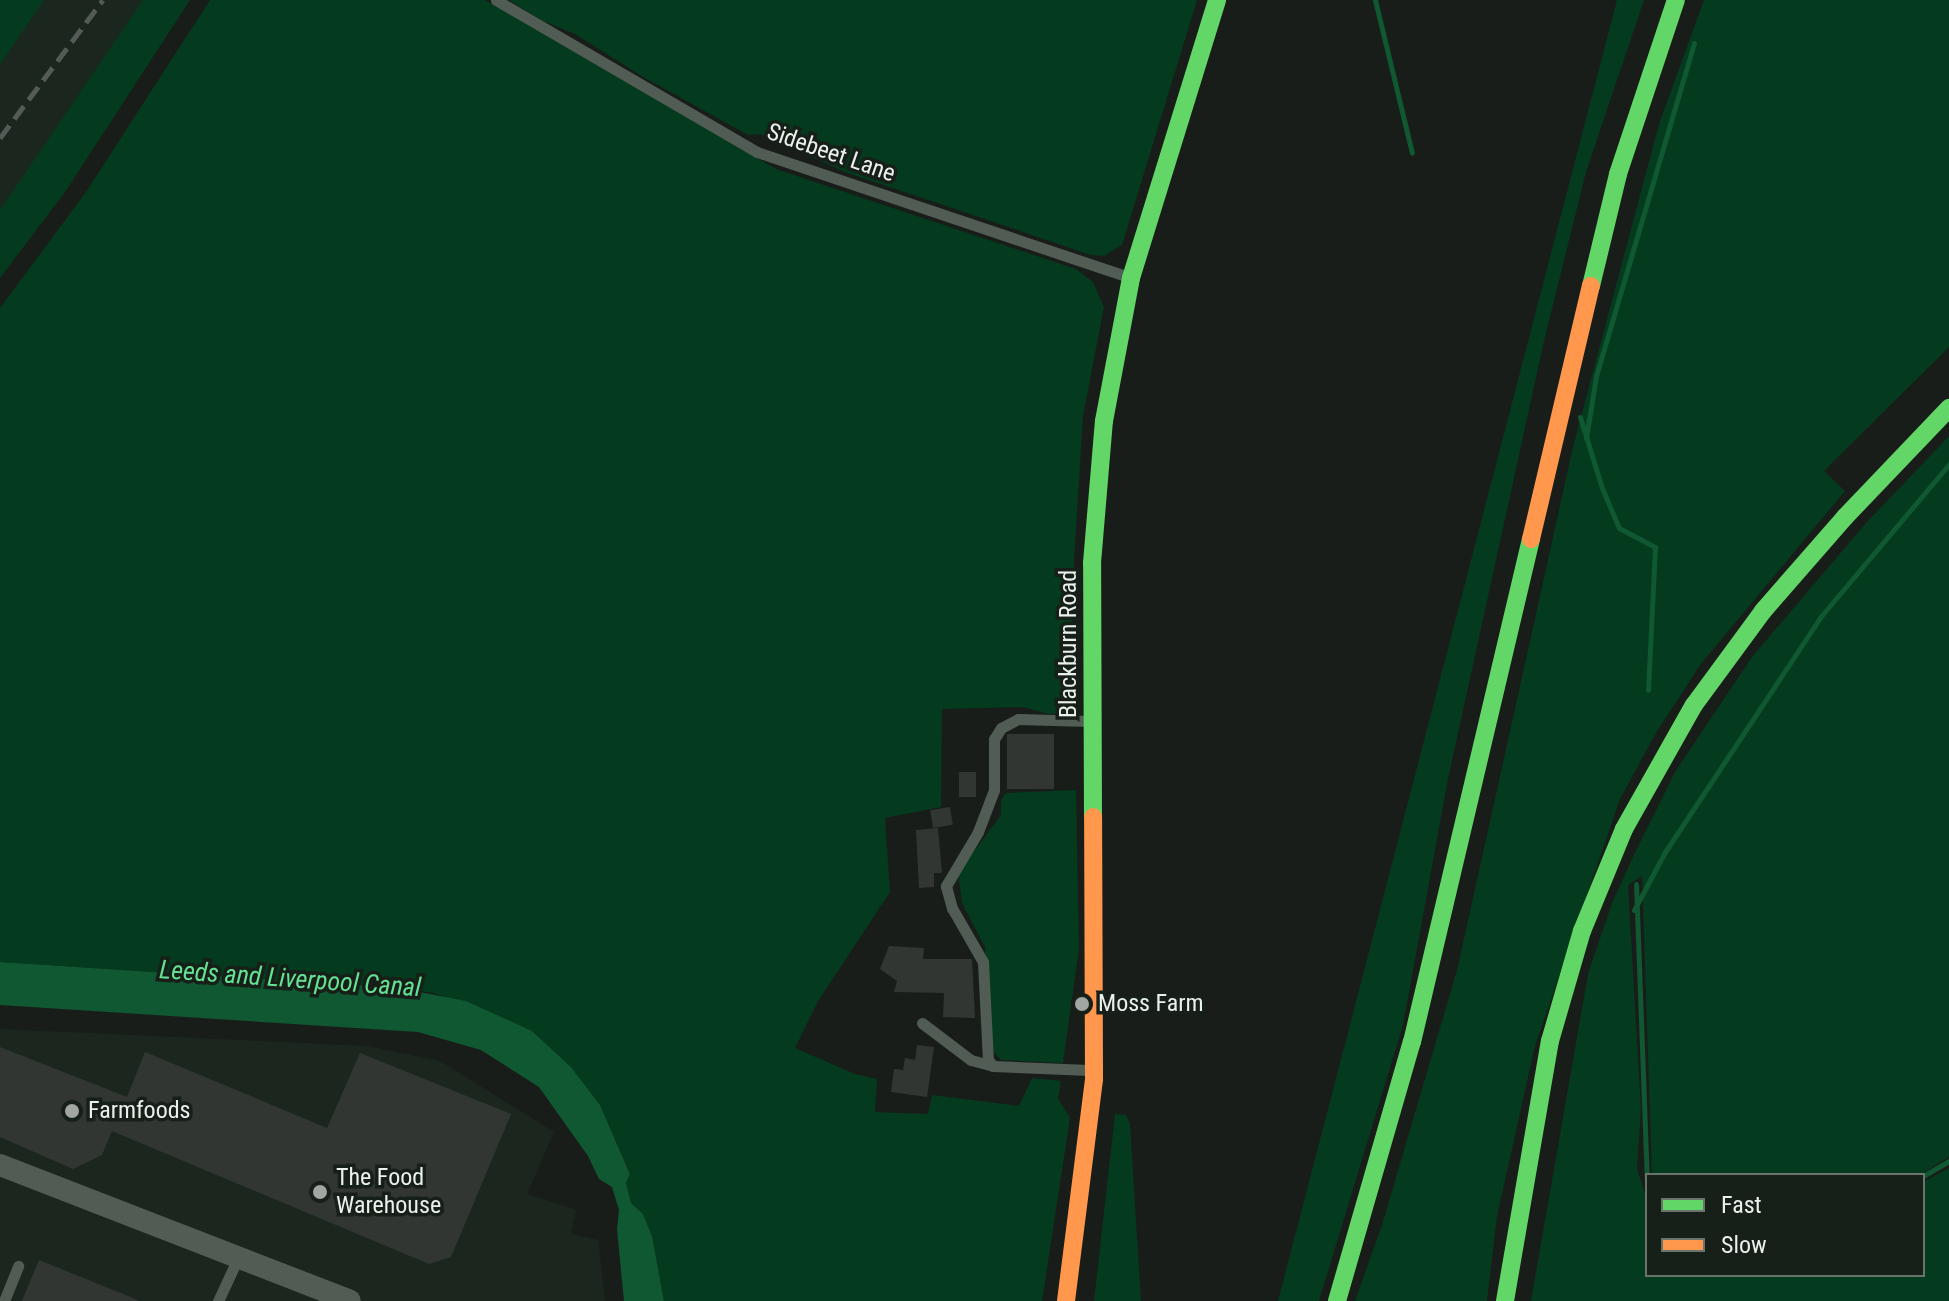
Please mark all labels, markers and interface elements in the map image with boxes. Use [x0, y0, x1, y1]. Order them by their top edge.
street label: Sidebeet Lane [763, 118, 899, 188]
street label: Blackburn Road [1055, 570, 1083, 718]
water label: Leeds and Liverpool Canal [158, 954, 422, 1004]
place label: Moss Farm [1098, 990, 1204, 1018]
marker: Moss Farm [1073, 995, 1091, 1013]
place label: Farmfoods [88, 1097, 191, 1125]
marker: Farmfoods [63, 1102, 81, 1120]
place label: The Food Warehouse [336, 1164, 441, 1220]
legend [1645, 1173, 1925, 1277]
marker: The Food Warehouse [311, 1183, 329, 1201]
text: Fast [1721, 1191, 1762, 1219]
text: Slow [1721, 1231, 1767, 1259]

